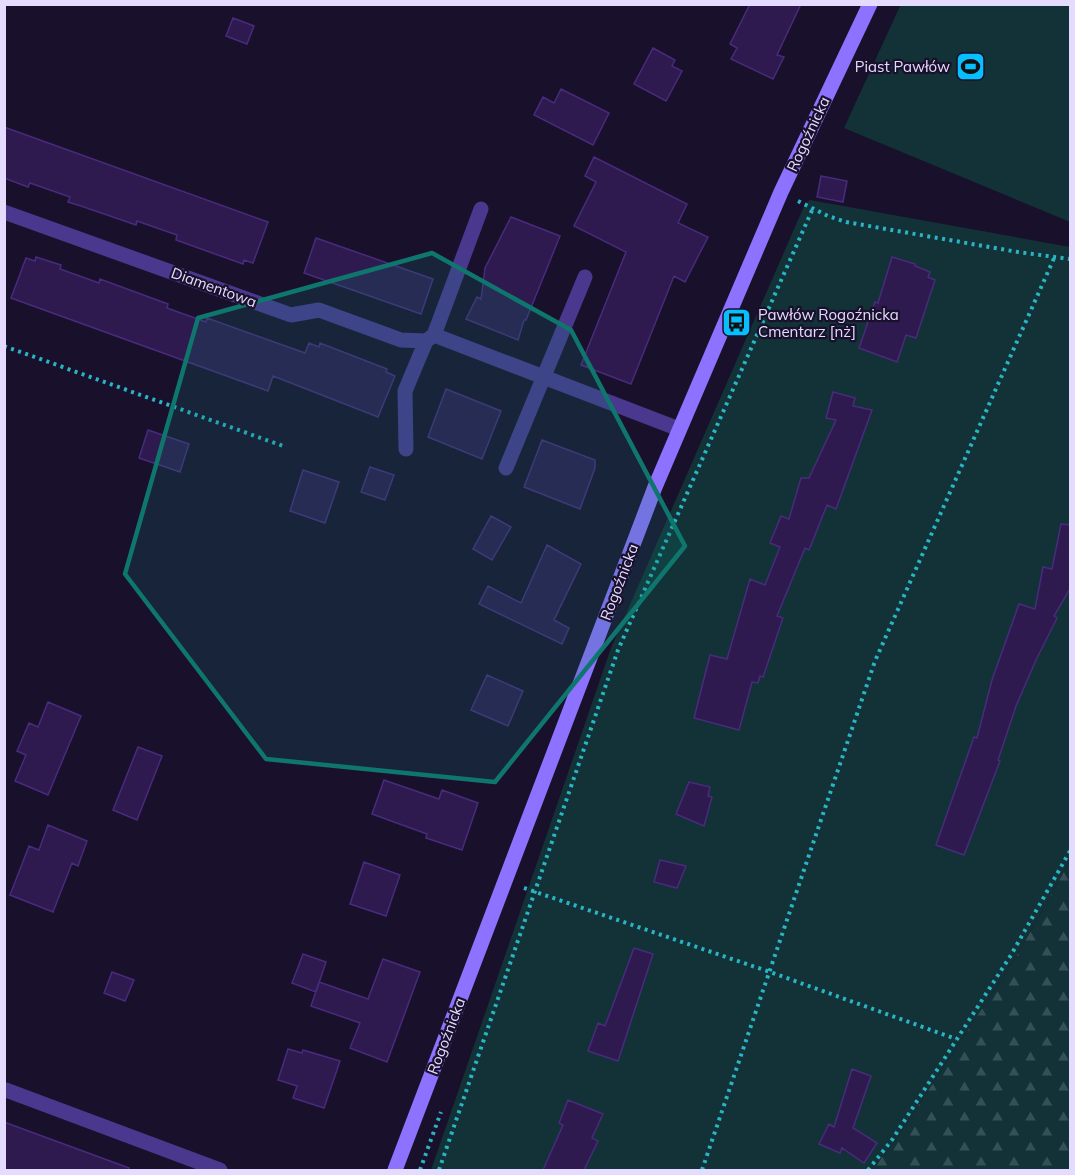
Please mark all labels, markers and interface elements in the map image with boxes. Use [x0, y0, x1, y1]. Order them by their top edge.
sports icon: Piast Pawłów [955, 50, 987, 82]
place label: Piast Pawłów [855, 57, 950, 76]
street label: Rogoźnicka [782, 93, 834, 175]
street label: Diamentowa [169, 263, 259, 311]
place label: Pawłów Rogoźnicka Cmentarz [nż] [758, 305, 899, 341]
bus stop icon: Pawłów Rogoźnicka Cmentarz [nż] [721, 307, 753, 339]
street label: Rogoźnicka [596, 541, 642, 623]
street label: Rogoźnicka [423, 995, 469, 1077]

